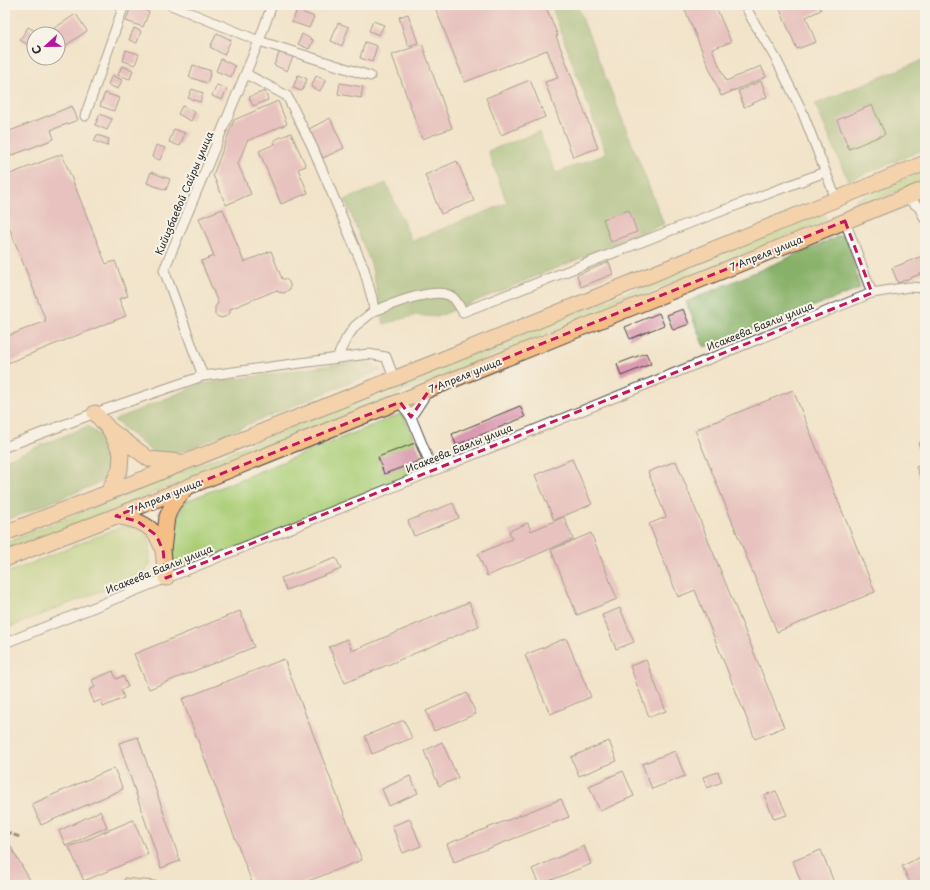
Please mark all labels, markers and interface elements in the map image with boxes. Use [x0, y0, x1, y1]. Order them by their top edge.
north arrow [26, 26, 66, 66]
text: С [27, 43, 46, 57]
street label: Кийизбаевой Сайры улица [151, 128, 217, 257]
street label: 7 Апреля улица [727, 231, 805, 274]
street label: Исакеева Баялы улица [704, 297, 816, 354]
street label: 7 Апреля улица [426, 353, 504, 396]
street label: Исакеева Баялы улица [403, 419, 515, 476]
street label: 7 Апреля улица [126, 474, 204, 517]
street label: Исакеева Баялы улица [103, 540, 215, 597]

